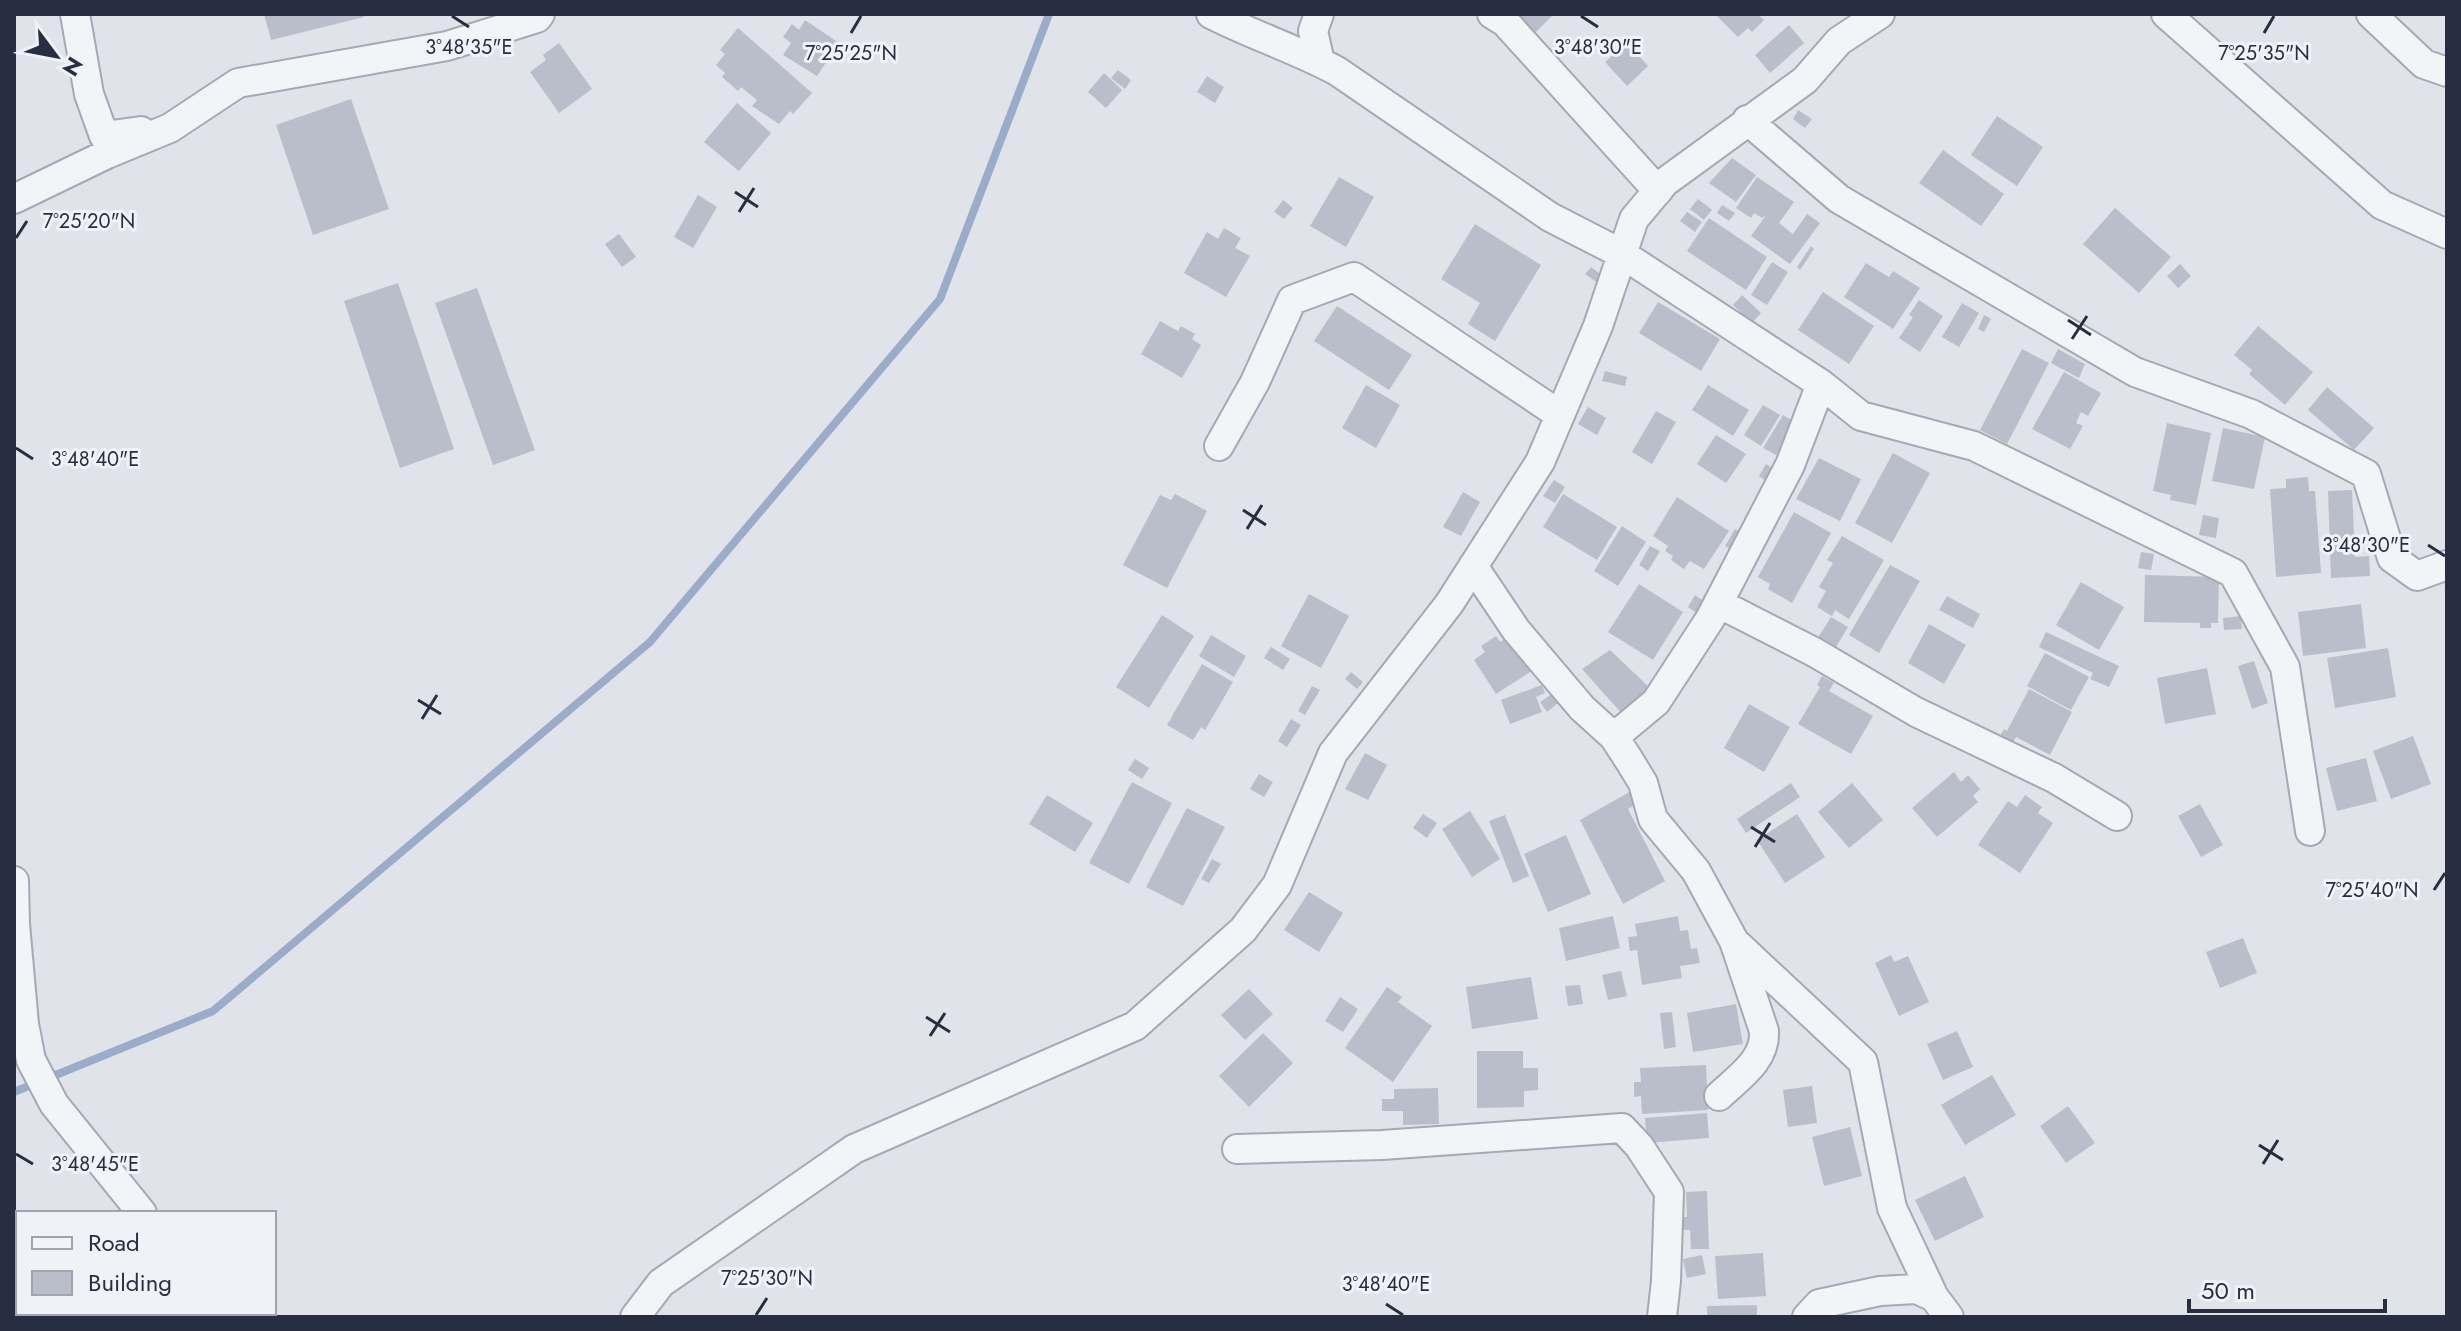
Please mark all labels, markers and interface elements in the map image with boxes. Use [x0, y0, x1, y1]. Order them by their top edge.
north arrow [16, 16, 96, 96]
text: 3°48'35"E [425, 33, 513, 62]
text: 3°48'30"E [1554, 33, 1642, 62]
text: 7°25'25"N [805, 39, 897, 68]
text: 7°25'35"N [2218, 39, 2310, 68]
text: N [55, 51, 91, 82]
text: 7°25'20"N [43, 207, 135, 236]
text: 3°48'40"E [51, 445, 139, 474]
text: 3°48'30"E [2322, 531, 2410, 560]
text: 7°25'40"N [2326, 876, 2418, 905]
text: 3°48'45"E [51, 1150, 139, 1179]
legend [16, 1211, 276, 1315]
text: Road [88, 1225, 140, 1260]
scale bar [2189, 1263, 2385, 1313]
text: 7°25'30"N [721, 1264, 813, 1293]
text: Building [88, 1265, 172, 1300]
text: 3°48'40"E [1342, 1270, 1430, 1299]
text: 50 m [2201, 1273, 2255, 1308]

